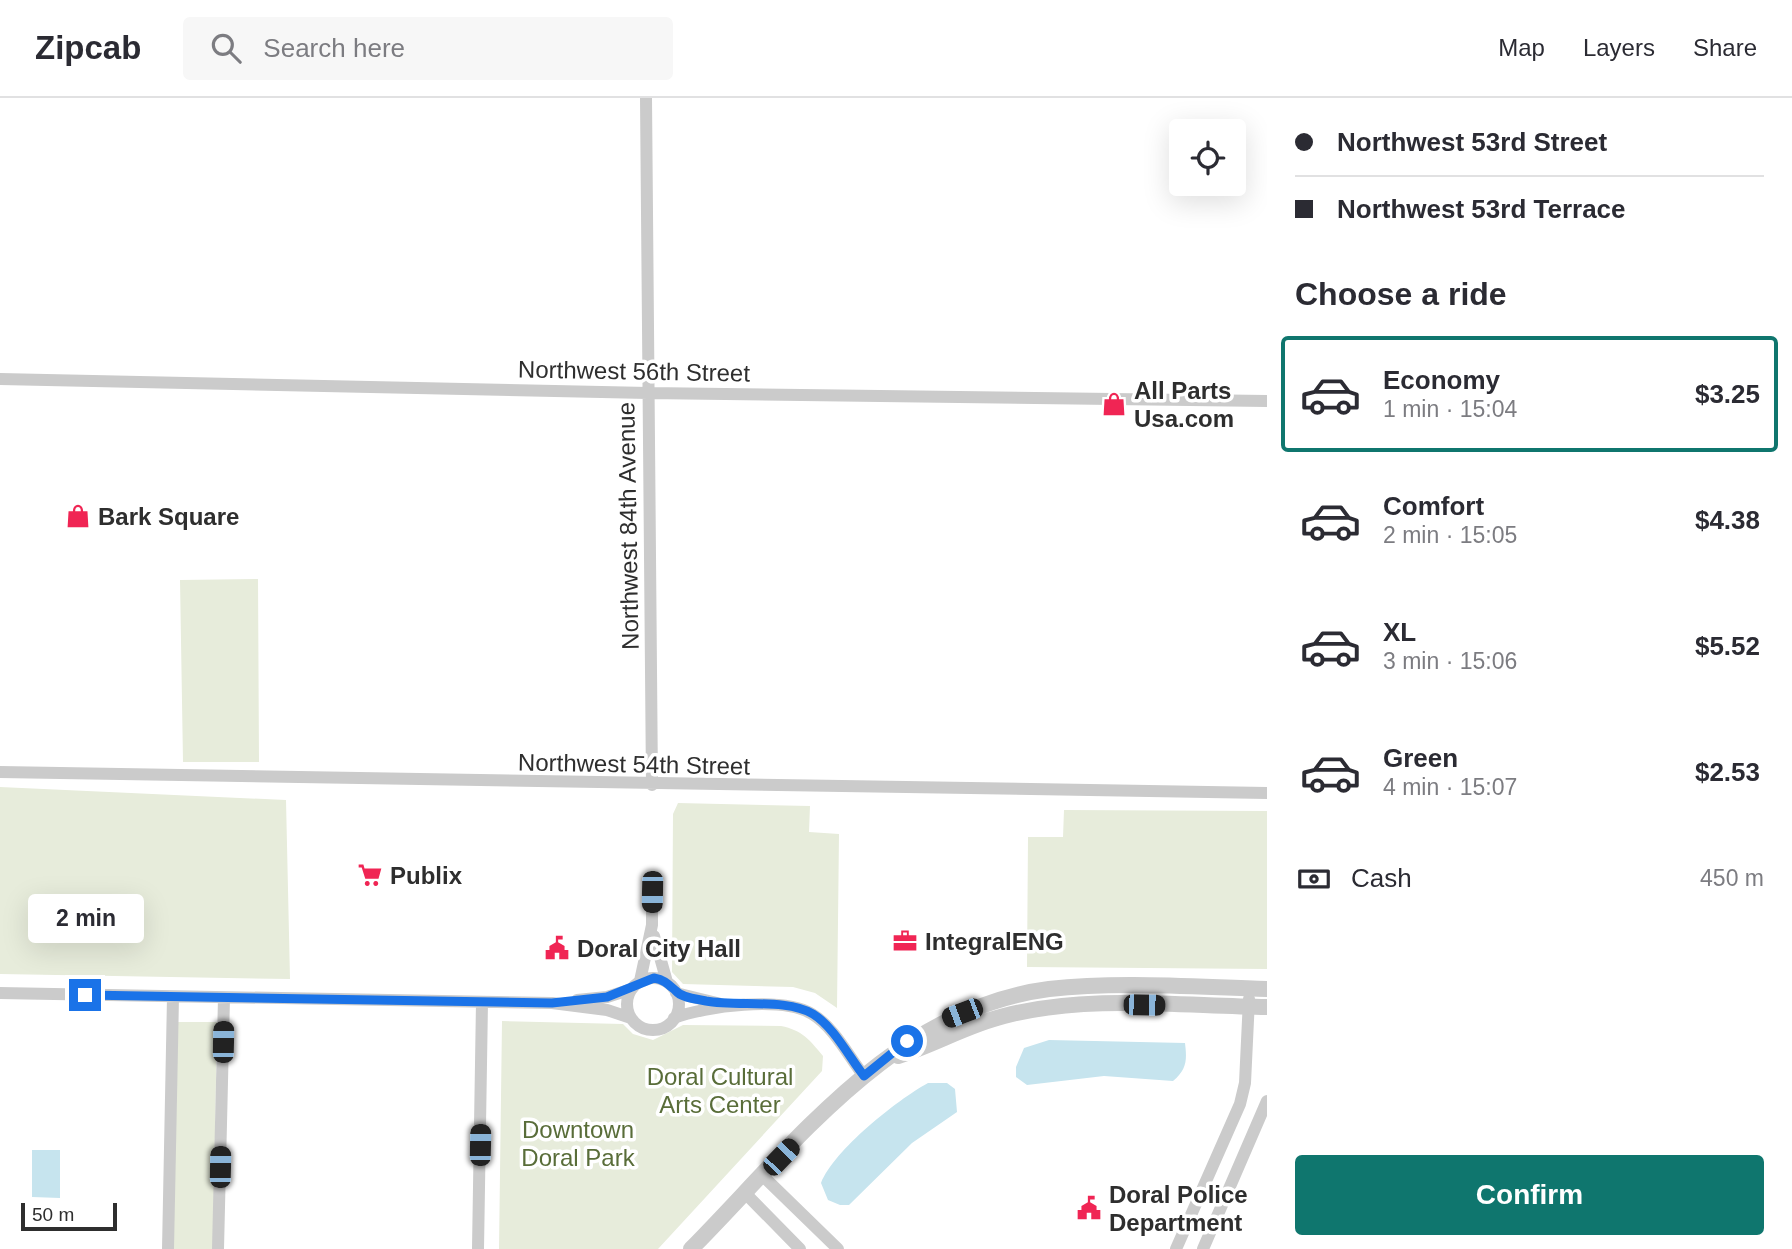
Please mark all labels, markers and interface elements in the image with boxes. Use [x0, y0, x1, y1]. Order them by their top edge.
search box [183, 17, 673, 80]
text: Zipcab [35, 29, 141, 66]
icon: search [207, 29, 245, 67]
text: Search here [263, 33, 405, 63]
text: Map [1498, 34, 1545, 61]
text: Layers [1583, 34, 1655, 61]
text: Share [1693, 34, 1757, 61]
map controls [1169, 119, 1246, 196]
button: locate [1169, 119, 1246, 196]
text: Northwest 53rd Street [1337, 127, 1607, 157]
text: Northwest 53rd Terrace [1337, 194, 1626, 224]
text: Choose a ride [1295, 276, 1507, 312]
street label: Northwest 56th Street [518, 355, 751, 387]
icon: car [1299, 363, 1362, 426]
text: Economy [1383, 365, 1500, 395]
place label: All Parts Usa.com [1134, 377, 1234, 432]
text: $3.25 [1695, 379, 1760, 409]
shop icon: All Parts Usa.com [1100, 390, 1128, 418]
text: 1 min · 15:04 [1383, 396, 1517, 422]
street label: Northwest 84th Avenue [612, 402, 644, 650]
icon: car [1299, 489, 1362, 552]
text: Comfort [1383, 491, 1484, 521]
shop icon: Bark Square [64, 502, 92, 530]
place label: Bark Square [98, 503, 239, 530]
text: $4.38 [1695, 505, 1760, 535]
text: 2 min · 15:05 [1383, 522, 1517, 548]
icon: car [1299, 615, 1362, 678]
text: XL [1383, 617, 1416, 647]
text: $5.52 [1695, 631, 1760, 661]
text: 3 min · 15:06 [1383, 648, 1517, 674]
icon: car [1299, 741, 1362, 804]
text: Green [1383, 743, 1458, 773]
street label: Northwest 54th Street [518, 748, 751, 780]
text: $2.53 [1695, 757, 1760, 787]
text: 4 min · 15:07 [1383, 774, 1517, 800]
icon: cash [1295, 860, 1333, 898]
supermarket icon: Publix [356, 861, 384, 889]
place label: Publix [390, 862, 463, 889]
text: Cash [1351, 863, 1412, 893]
text: 450 m [1700, 865, 1764, 891]
car [642, 871, 663, 913]
callout: 2 min [27, 894, 143, 942]
text: 2 min [56, 905, 116, 931]
office icon: IntegralENG [891, 927, 919, 955]
place label: IntegralENG [925, 928, 1064, 955]
public building icon: Doral City Hall [543, 934, 571, 962]
place label: Doral City Hall [577, 935, 741, 962]
route end [69, 979, 101, 1011]
car [1123, 994, 1166, 1016]
car [939, 996, 986, 1030]
car [213, 1021, 234, 1063]
route start [891, 1025, 923, 1057]
park label: Doral Cultural Arts Center [647, 1063, 793, 1118]
park label: Downtown Doral Park [521, 1116, 636, 1171]
car [470, 1124, 491, 1166]
car [759, 1135, 804, 1179]
car [210, 1146, 231, 1188]
button: Confirm [1295, 1155, 1764, 1235]
place label: Doral Police Department [1109, 1181, 1248, 1236]
public building icon: Doral Police Department [1075, 1194, 1103, 1222]
scale bar [21, 1200, 117, 1232]
text: 50 m [32, 1204, 74, 1225]

